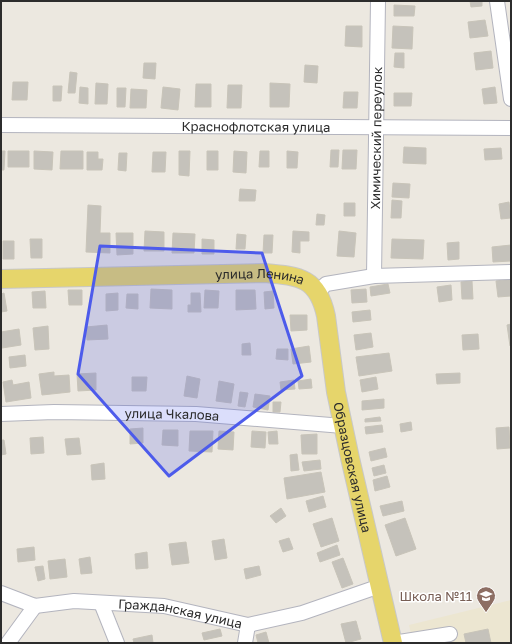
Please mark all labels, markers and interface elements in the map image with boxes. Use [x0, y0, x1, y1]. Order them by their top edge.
street label: Химический переулок [367, 66, 385, 210]
street label: Краснофлотская улица [181, 118, 331, 135]
street label: улица Ленина [215, 265, 307, 288]
street label: Образцовская улица [330, 401, 375, 534]
street label: улица Чкалова [124, 405, 220, 424]
school or university icon: Школа №11 [475, 585, 497, 613]
place label: Школа №11 [399, 588, 472, 604]
street label: Гражданская улица [118, 595, 244, 631]

